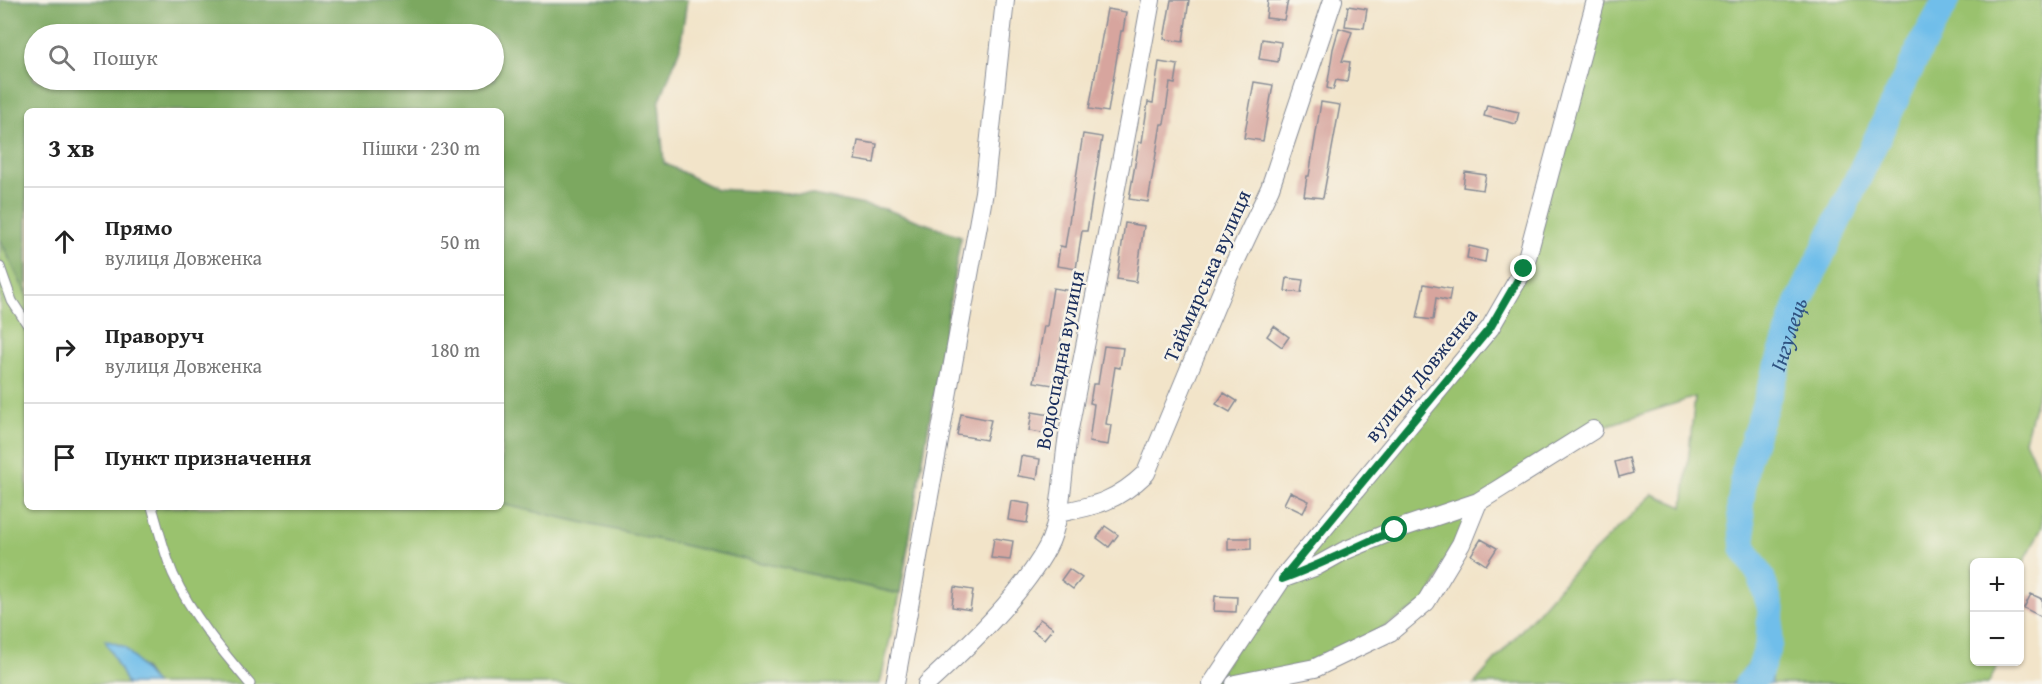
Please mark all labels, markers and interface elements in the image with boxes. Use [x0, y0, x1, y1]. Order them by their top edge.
search box [24, 24, 504, 90]
icon: search [45, 41, 78, 74]
text: Пошук [93, 41, 158, 73]
text: 3 хв [48, 128, 95, 167]
text: Пішки · 230 m [362, 133, 480, 162]
street label: Таймирська вулиця [1155, 184, 1259, 367]
text: Прямо [105, 211, 172, 243]
icon: ahead [48, 225, 81, 258]
text: 50 m [440, 227, 480, 256]
text: вулиця Довженка [105, 243, 262, 272]
route end [1510, 255, 1536, 281]
street label: Водоспадна вулиця [1027, 267, 1092, 452]
water label: Інгулець [1761, 291, 1815, 375]
street label: вулиця Довженка [1357, 301, 1485, 449]
text: Праворуч [105, 319, 204, 351]
icon: right [48, 333, 81, 366]
text: 180 m [430, 335, 480, 364]
text: вулиця Довженка [105, 351, 262, 380]
icon: arrive [48, 441, 81, 474]
text: Пункт призначення [105, 441, 311, 473]
route start [1381, 516, 1407, 542]
map controls [1970, 558, 2024, 666]
button: + [1970, 558, 2024, 612]
button: − [1970, 612, 2024, 666]

